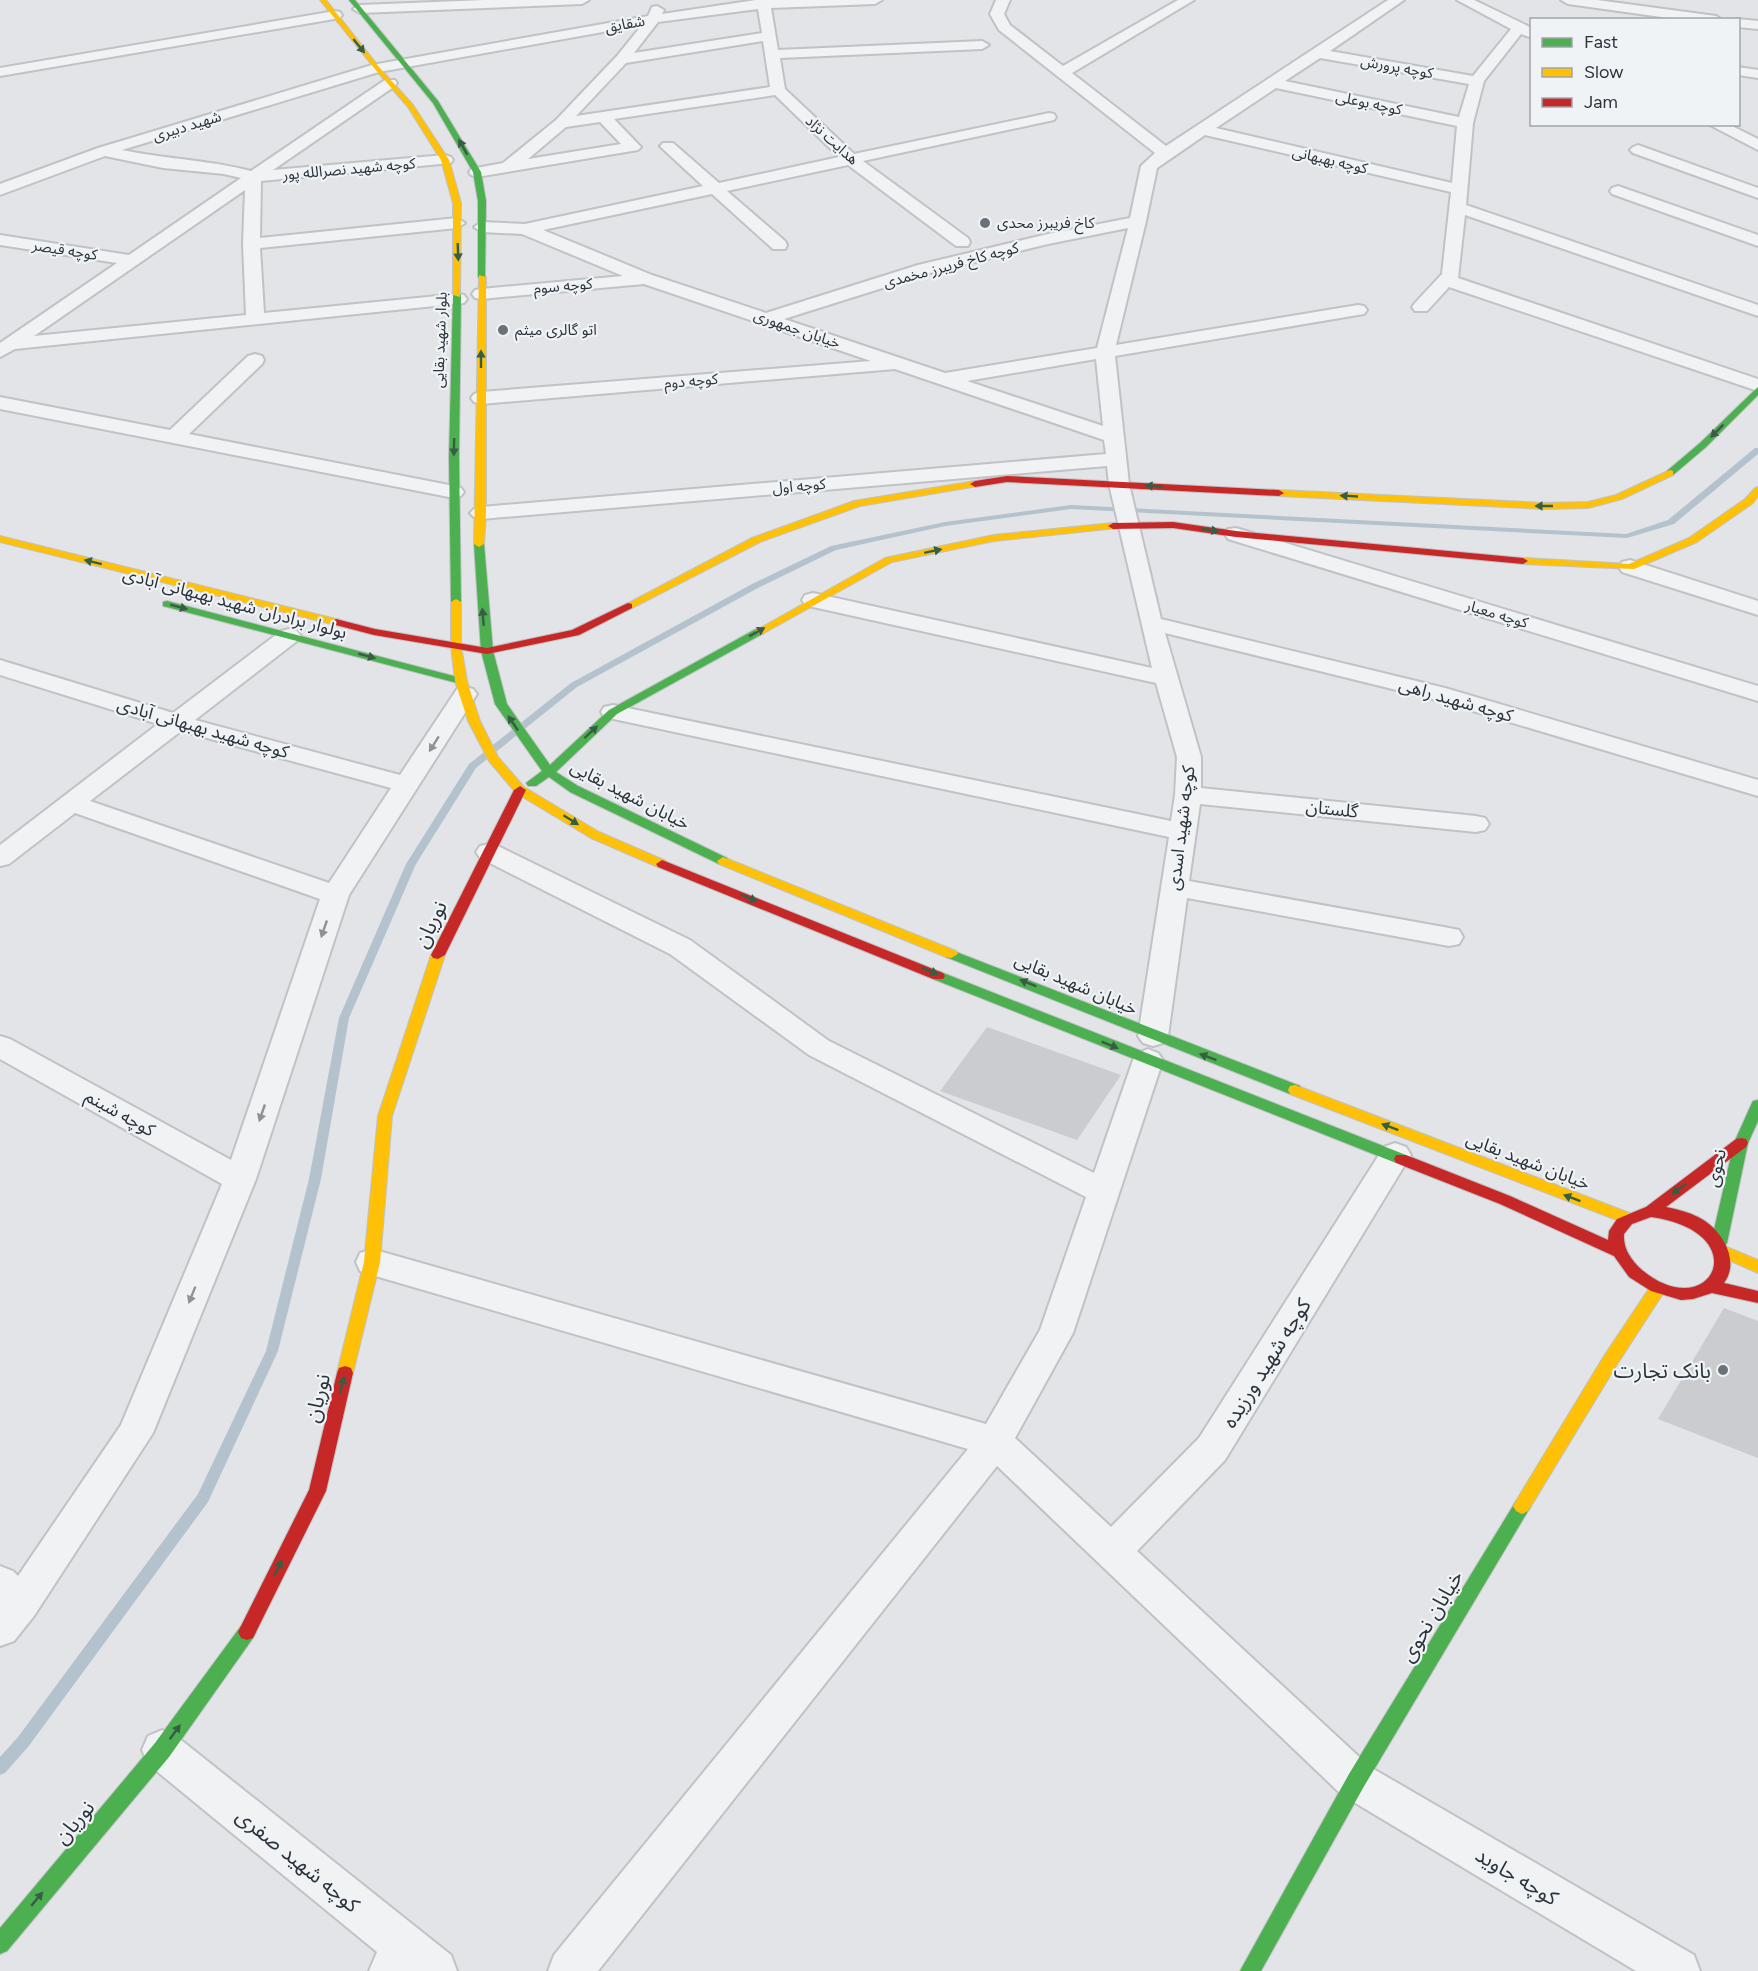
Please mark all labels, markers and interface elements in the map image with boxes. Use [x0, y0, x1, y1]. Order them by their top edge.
street label: شقایق [604, 12, 647, 37]
legend [1530, 18, 1740, 126]
text: Fast [1584, 31, 1618, 53]
one-way arrow [352, 38, 365, 53]
street label: کوچه پرورش [1359, 52, 1436, 83]
text: Slow [1584, 61, 1623, 83]
street label: کوچه بوعلی [1334, 87, 1405, 120]
text: Jam [1584, 91, 1618, 113]
street label: شهید دبیری [151, 107, 224, 145]
street label: هدایت نژاد [802, 112, 862, 168]
one-way arrow [458, 139, 468, 156]
street label: کوچه بهبهانی [1290, 143, 1370, 179]
street label: کوچه شهید نصرالله پور [281, 154, 417, 185]
place label: کاخ فریبرز محدی [997, 214, 1095, 235]
marker: کاخ فریبرز محدی [978, 216, 992, 230]
street label: کوچه قیصر [30, 236, 100, 265]
street label: کوچه کاخ فریبرز مخمدی [881, 238, 1022, 295]
one-way arrow [453, 243, 463, 262]
street label: کوچه سوم [533, 274, 594, 300]
street label: بلوار شهید بقایی [429, 292, 451, 388]
street label: خیابان جمهوری [751, 306, 843, 352]
place label: اتو گالری میثم [515, 321, 597, 341]
marker: اتو گالری میثم [496, 323, 510, 337]
one-way arrow [476, 350, 486, 369]
street label: کوچه دوم [663, 370, 720, 394]
one-way arrow [1710, 424, 1724, 438]
one-way arrow [449, 437, 459, 456]
street label: کوچه اول [771, 475, 827, 498]
one-way arrow [1145, 481, 1164, 490]
one-way arrow [1340, 491, 1359, 501]
one-way arrow [1534, 501, 1553, 511]
one-way arrow [1201, 525, 1220, 535]
one-way arrow [924, 546, 943, 555]
one-way arrow [83, 557, 102, 567]
street label: بولوار برادران شهید بهبهانی آبادی [121, 562, 349, 644]
street label: کوچه معیار [1462, 596, 1531, 633]
one-way arrow [170, 603, 188, 612]
one-way arrow [478, 607, 488, 626]
one-way arrow [749, 627, 766, 637]
one-way arrow [358, 652, 376, 662]
street label: کوچه شهید راهی [1396, 673, 1516, 727]
street label: کوچه شهید بهبهانی آبادی [115, 693, 292, 763]
one-way arrow [507, 715, 519, 731]
one-way arrow [584, 726, 598, 740]
one-way arrow [429, 736, 440, 752]
street label: خیابان شهید بقایی [567, 755, 693, 835]
street label: کوچه شهید اسدی [1162, 764, 1200, 892]
street label: گلستان [1305, 795, 1360, 823]
one-way arrow [563, 814, 579, 825]
one-way arrow [740, 894, 758, 904]
street label: نوریان [408, 896, 452, 952]
one-way arrow [319, 920, 328, 938]
street label: خیابان شهید بقایی [1011, 948, 1141, 1020]
one-way arrow [921, 966, 939, 976]
one-way arrow [1019, 978, 1037, 987]
one-way arrow [1102, 1040, 1120, 1050]
one-way arrow [1199, 1052, 1217, 1062]
street label: کوچه شبنم [80, 1085, 159, 1143]
one-way arrow [256, 1104, 266, 1122]
one-way arrow [1381, 1122, 1399, 1132]
street label: خیابان شهید بقایی [1463, 1127, 1593, 1195]
street label: نحوی [1701, 1147, 1731, 1189]
one-way arrow [1671, 1183, 1687, 1196]
one-way arrow [1563, 1192, 1581, 1202]
one-way arrow [187, 1287, 197, 1305]
street label: کوچه شهید ورزیده [1216, 1293, 1317, 1433]
place label: بانک تجارت [1614, 1358, 1711, 1383]
marker: بانک تجارت [1716, 1363, 1730, 1377]
street label: نوریان [299, 1371, 335, 1425]
one-way arrow [338, 1375, 348, 1394]
one-way arrow [274, 1559, 283, 1576]
street label: خیابان نحوی [1394, 1566, 1468, 1666]
one-way arrow [168, 1724, 180, 1739]
street label: نوریان [49, 1795, 99, 1849]
street label: کوچه شهید صفری [231, 1803, 365, 1918]
street label: کوچه جاوید [1471, 1842, 1563, 1911]
one-way arrow [31, 1891, 44, 1907]

